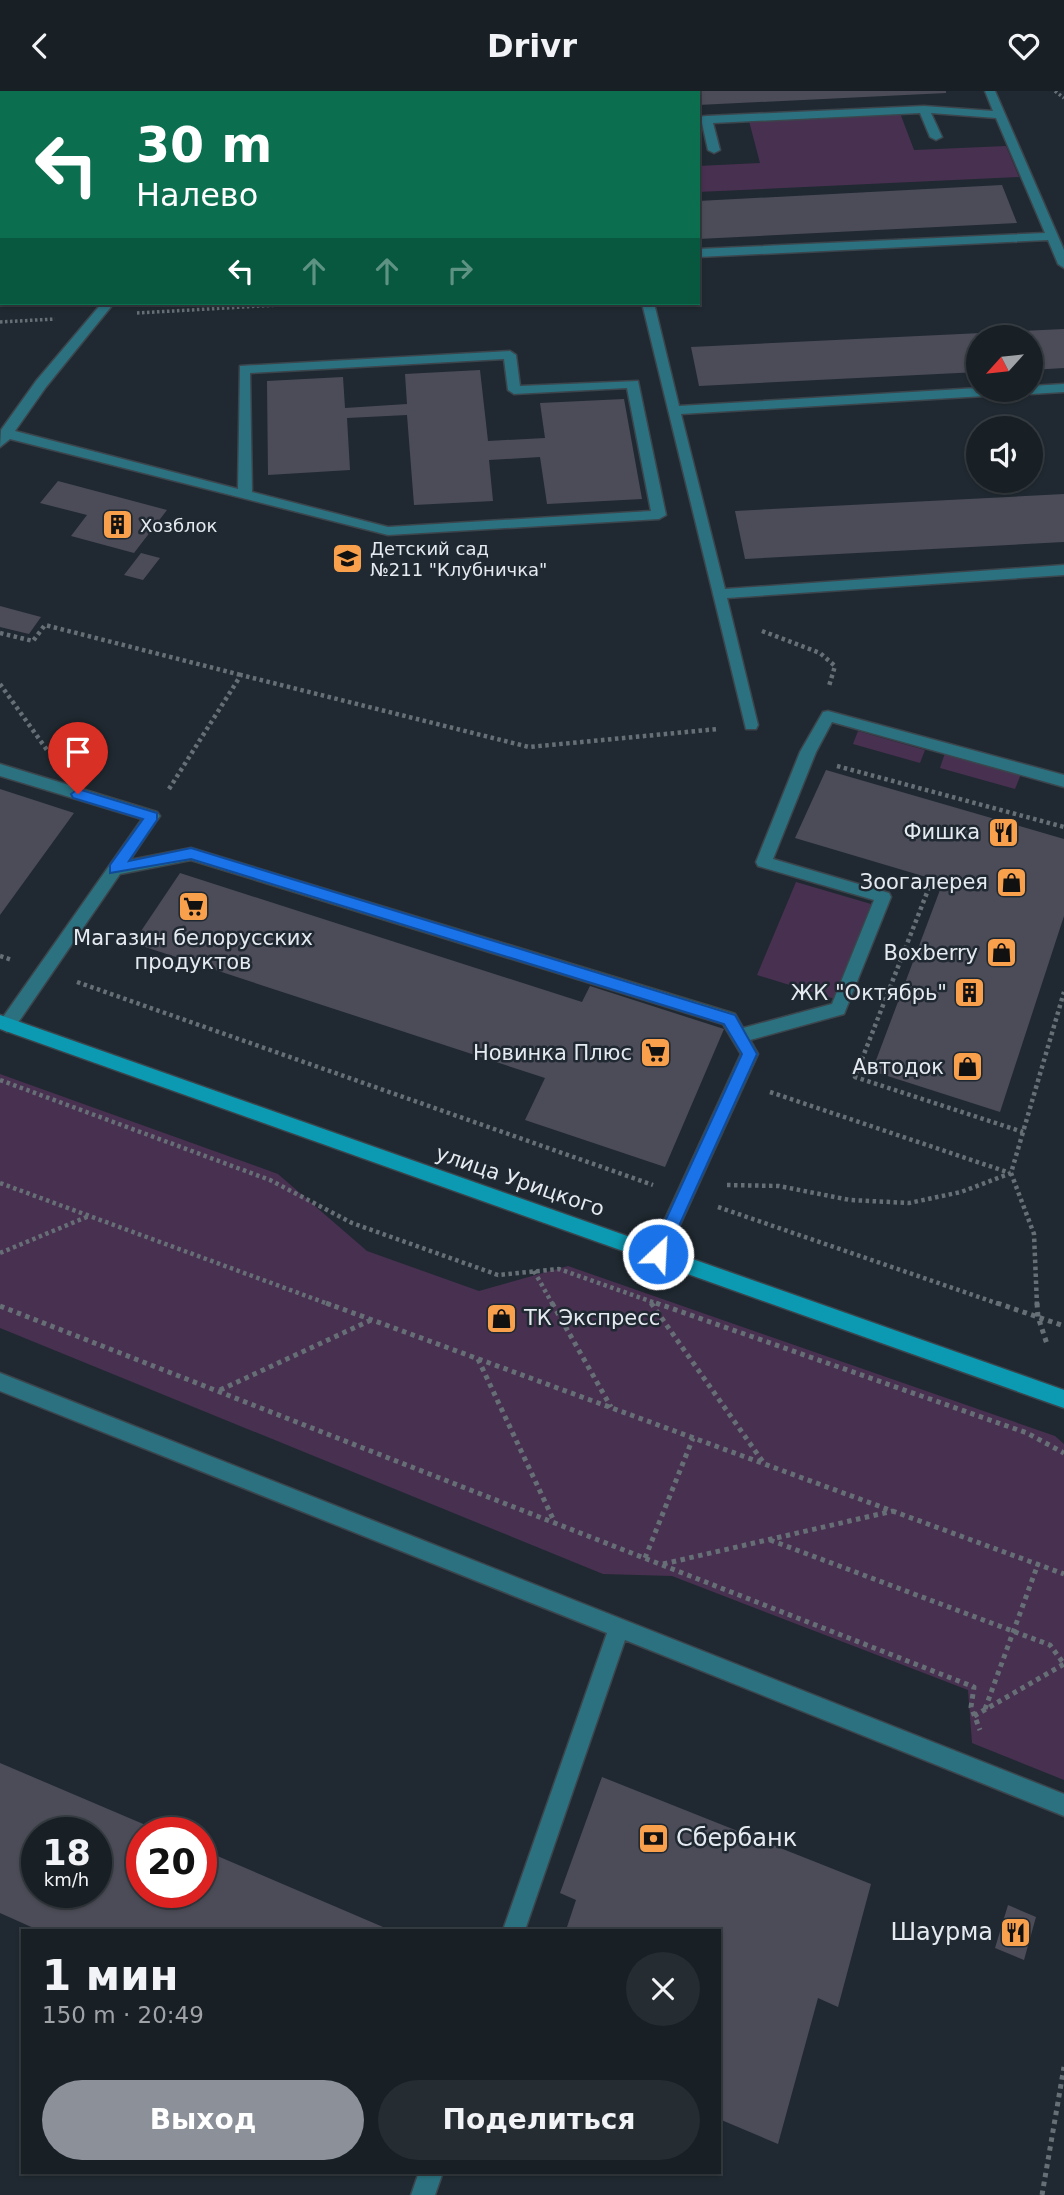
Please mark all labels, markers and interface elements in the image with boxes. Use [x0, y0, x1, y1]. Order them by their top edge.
icon: back [21, 27, 59, 65]
text: Drivr [487, 27, 577, 65]
icon: heart [1005, 27, 1043, 65]
text: 30 m [136, 117, 272, 174]
icon: left [21, 119, 112, 210]
text: Налево [136, 176, 258, 214]
icon: left [222, 252, 260, 290]
icon: ahead [295, 252, 333, 290]
icon: ahead [368, 252, 406, 290]
icon: right [441, 252, 479, 290]
north arrow [966, 325, 1043, 403]
map controls [966, 325, 1043, 493]
button: sound [966, 416, 1043, 493]
building icon: Хозблок [100, 508, 134, 542]
place label: Хозблок [140, 515, 218, 536]
place label: Детский сад №211 "Клубничка" [370, 538, 547, 580]
school or university icon: Детский сад №211 "Клубничка" [330, 541, 364, 575]
pin [48, 722, 108, 794]
icon: arrive [59, 733, 97, 771]
restaurant icon: Фишка [986, 815, 1020, 849]
place label: Фишка [904, 820, 980, 844]
shop icon: Зоогалерея [994, 865, 1028, 899]
place label: Зоогалерея [860, 870, 988, 894]
supermarket icon: Магазин белорусских продуктов [176, 889, 210, 923]
place label: Магазин белорусских продуктов [73, 926, 313, 974]
shop icon: Boxberry [984, 936, 1018, 970]
place label: Boxberry [883, 941, 978, 965]
building icon: ЖК "Октябрь" [953, 976, 987, 1010]
place label: ЖК "Октябрь" [791, 981, 947, 1005]
supermarket icon: Новинка Плюс [638, 1036, 672, 1070]
place label: Новинка Плюс [473, 1041, 632, 1065]
shop icon: Автодок [950, 1050, 984, 1084]
place label: Автодок [852, 1055, 944, 1079]
street label: улица Урицкого [432, 1141, 608, 1221]
position arrow [621, 1217, 695, 1291]
shop icon: ТК Экспресс [484, 1301, 518, 1335]
place label: ТК Экспресс [523, 1306, 660, 1330]
speed limit sign: 20 [126, 1817, 217, 1908]
bank icon: Сбербанк [636, 1821, 670, 1855]
place label: Сбербанк [676, 1824, 797, 1852]
text: 18 [42, 1833, 91, 1873]
text: km/h [44, 1869, 89, 1890]
restaurant icon: Шаурма [999, 1915, 1033, 1949]
place label: Шаурма [890, 1918, 993, 1946]
text: 1 мин [42, 1951, 179, 2000]
button: close [626, 1952, 700, 2026]
text: 150 m · 20:49 [42, 2002, 204, 2028]
button: Выход [42, 2080, 364, 2160]
button: Поделиться [378, 2080, 700, 2160]

